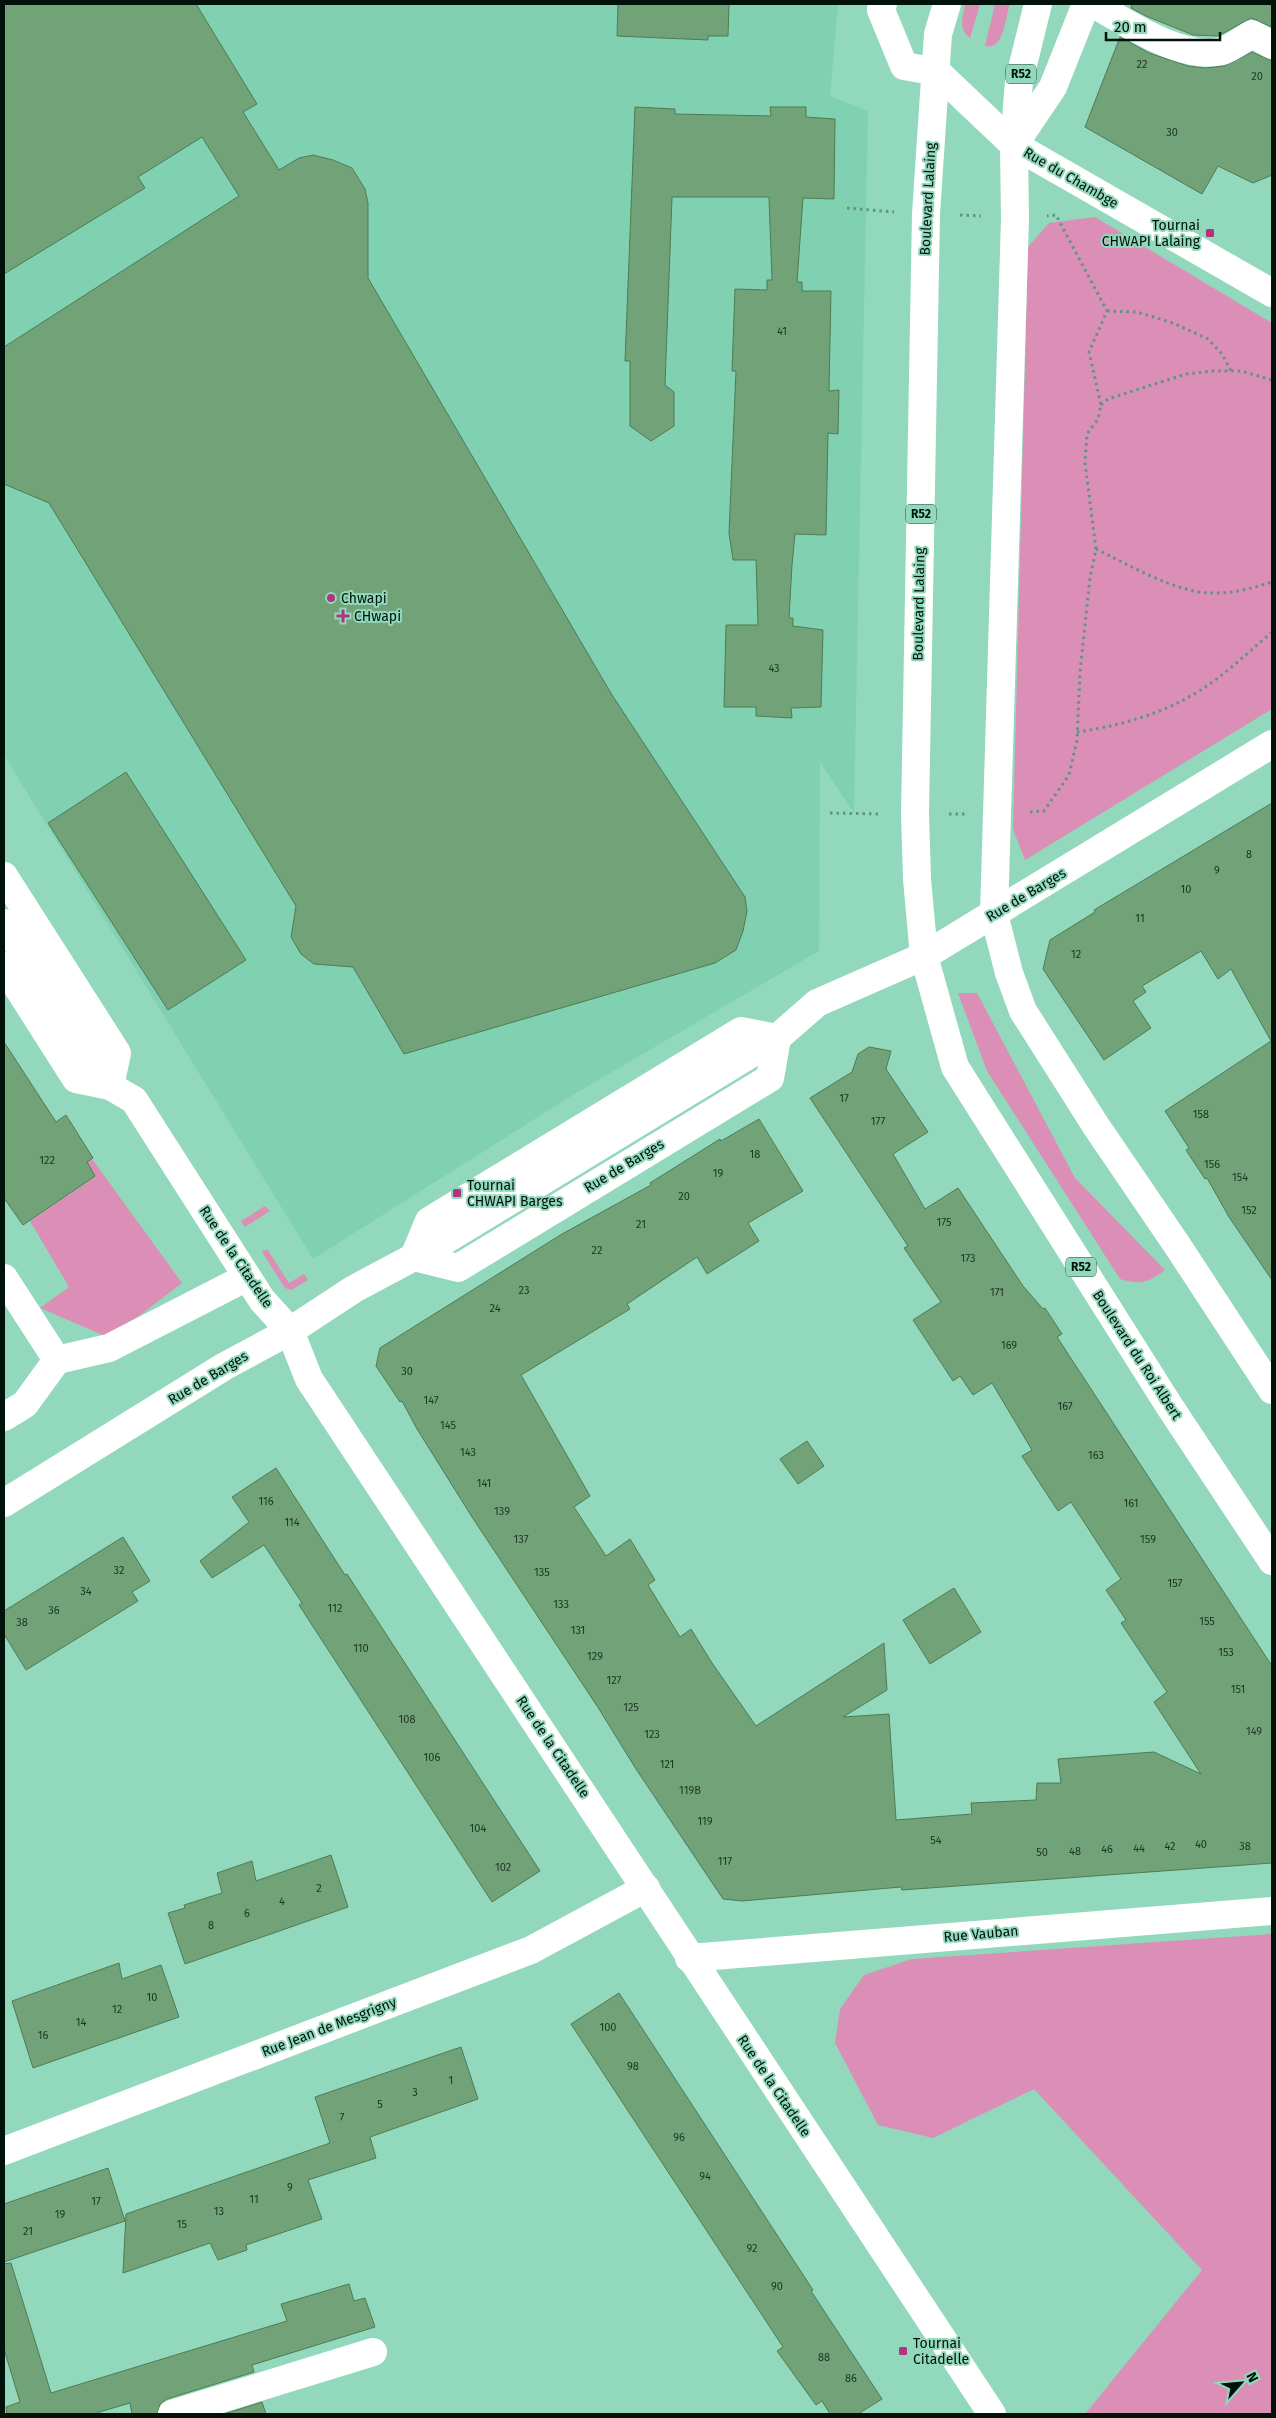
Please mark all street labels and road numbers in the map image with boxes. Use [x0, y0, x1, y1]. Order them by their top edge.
road number: R52 [1006, 64, 1036, 84]
street label: Boulevard Lalaing [917, 141, 939, 256]
street label: Rue du Chambge [1021, 144, 1121, 212]
road number: R52 [906, 504, 936, 524]
street label: Boulevard Lalaing [910, 547, 928, 661]
street label: Rue de Barges [983, 864, 1069, 926]
street label: Rue de Barges [581, 1135, 667, 1197]
street label: Rue de la Citadelle [196, 1203, 276, 1311]
road number: R52 [1066, 1258, 1096, 1276]
street label: Boulevard du Roi Albert [1089, 1287, 1186, 1424]
street label: Rue de Barges [165, 1347, 251, 1409]
street label: Rue de la Citadelle [513, 1693, 593, 1801]
street label: Rue Vauban [943, 1922, 1019, 1946]
street label: Rue Jean de Mesgrigny [259, 1993, 399, 2061]
street label: Rue de la Citadelle [734, 2032, 814, 2140]

